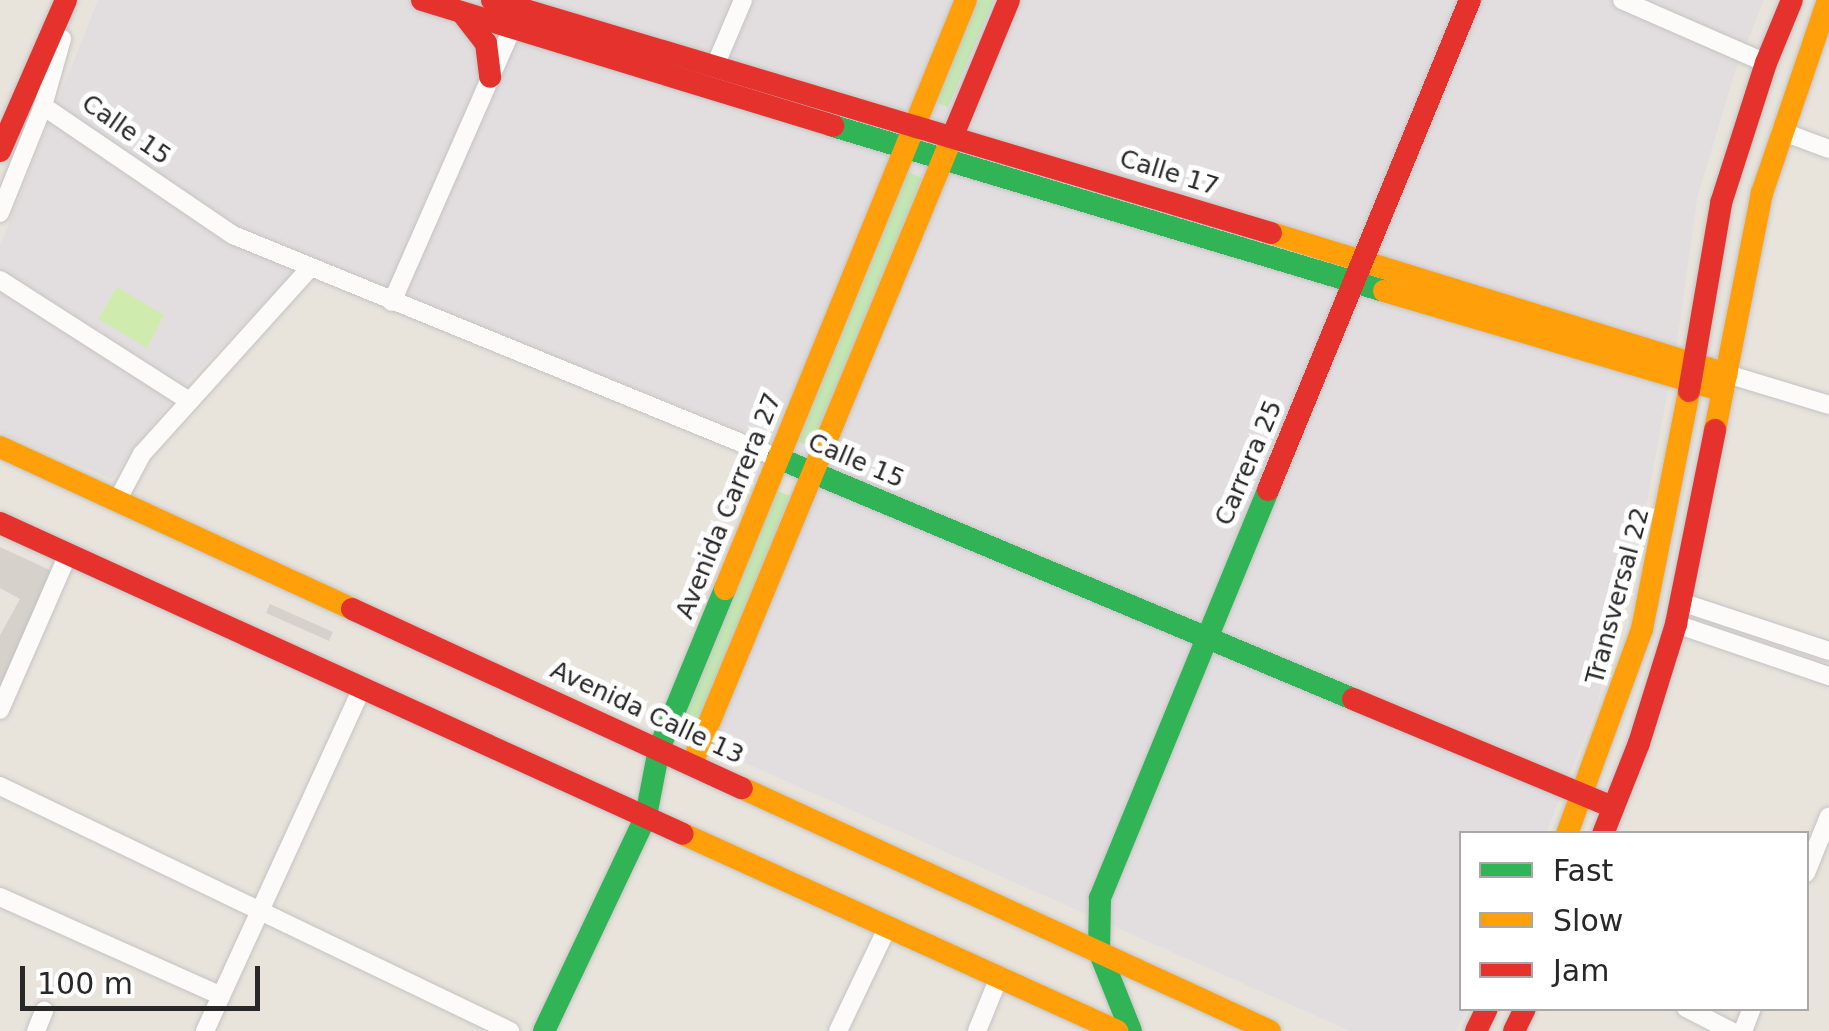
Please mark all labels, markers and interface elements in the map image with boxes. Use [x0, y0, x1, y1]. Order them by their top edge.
street label: Calle 15 [76, 89, 176, 171]
street label: Calle 17 [1116, 144, 1222, 202]
street label: Avenida Carrera 27 [670, 389, 788, 623]
street label: Carrera 25 [1209, 396, 1289, 530]
street label: Calle 15 [803, 427, 909, 495]
street label: Transversal 22 [1580, 504, 1656, 688]
street label: Avenida Calle 13 [546, 655, 748, 771]
legend [1459, 831, 1809, 1011]
text: Fast [1553, 853, 1613, 888]
text: Slow [1553, 903, 1623, 938]
scale bar [25, 946, 265, 1008]
text: Jam [1553, 953, 1609, 988]
text: 100 m [37, 966, 133, 1001]

